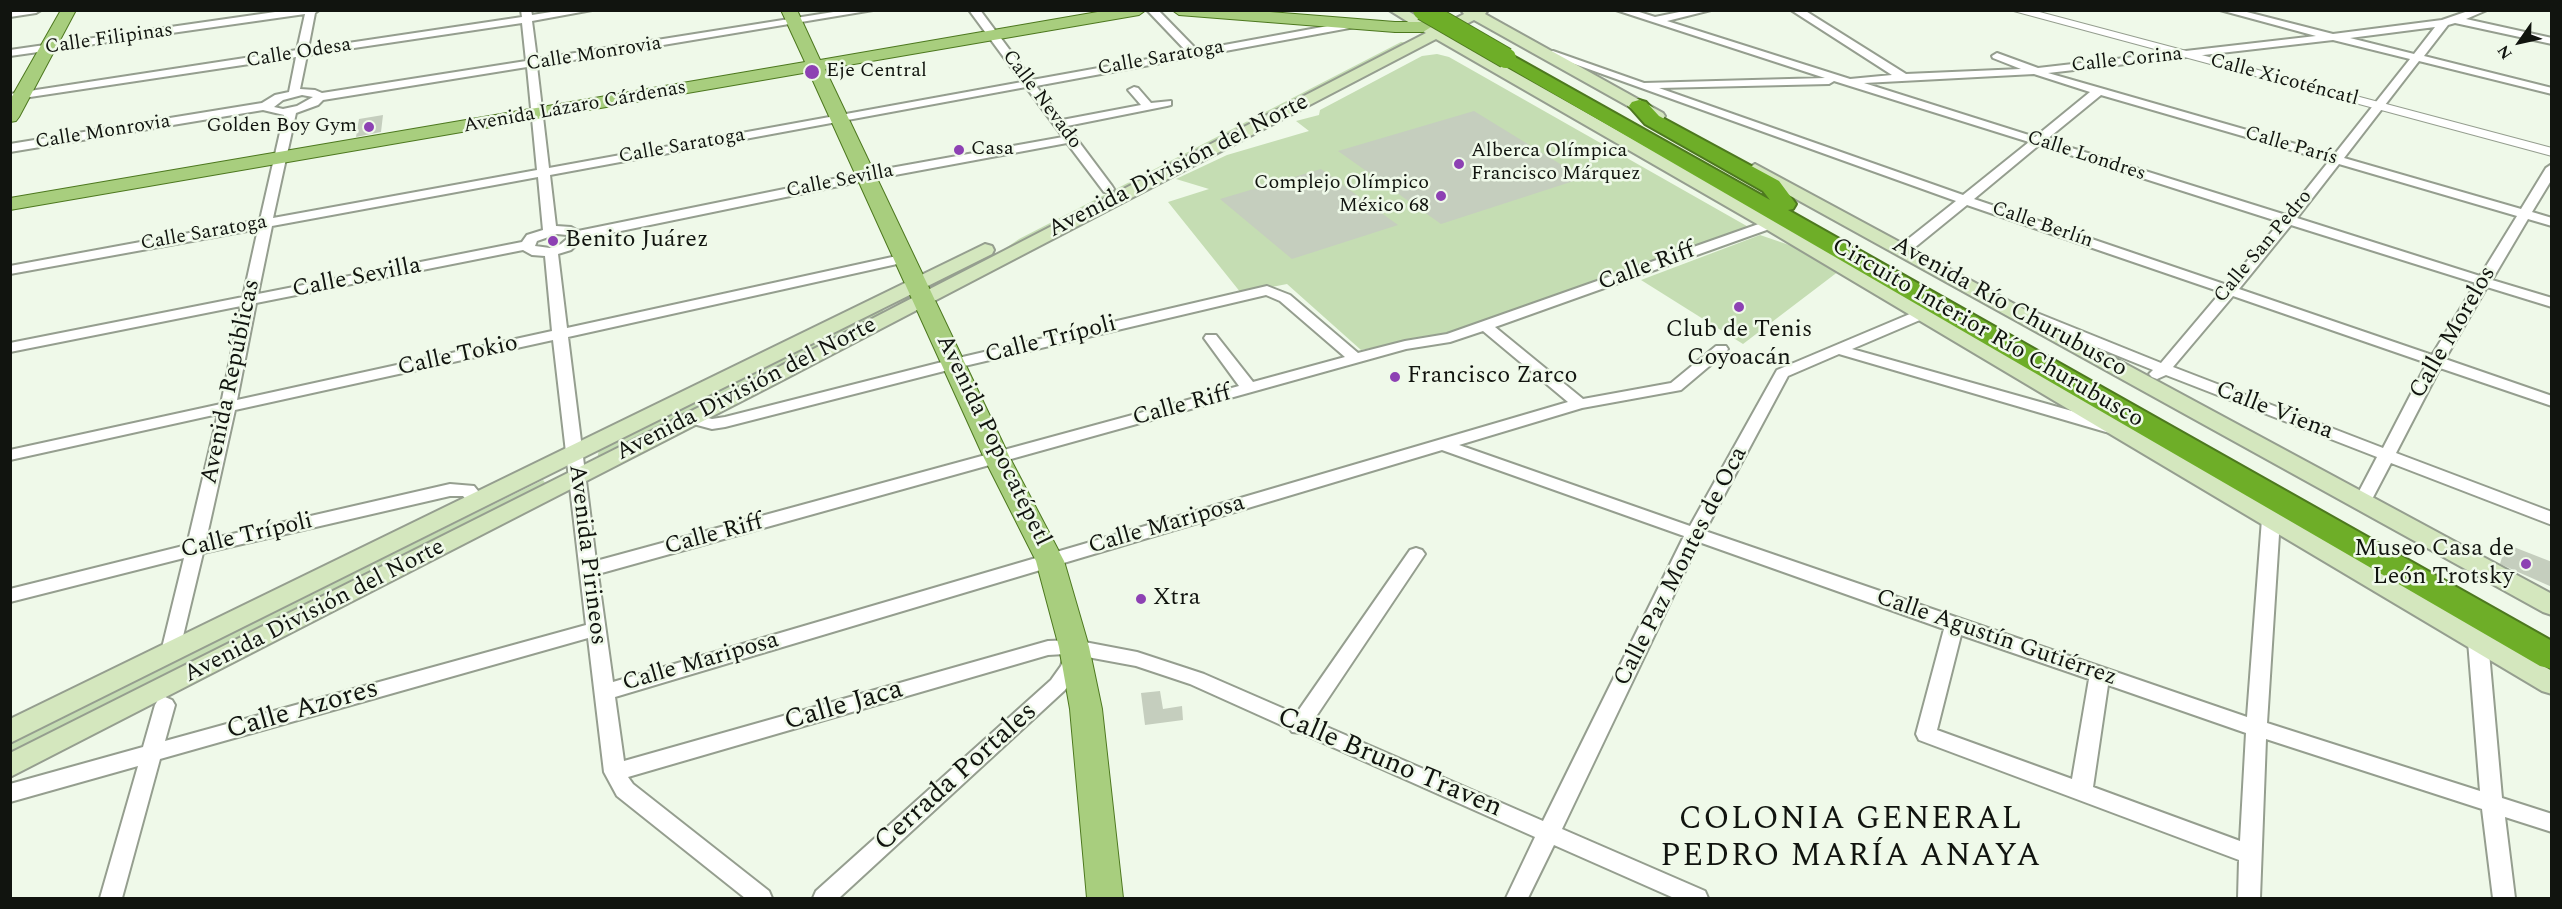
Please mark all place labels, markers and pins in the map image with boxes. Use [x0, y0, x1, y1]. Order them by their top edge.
place label: Eje Central [826, 60, 927, 84]
marker: Eje Central [803, 63, 821, 81]
place label: Golden Boy Gym [207, 115, 357, 139]
marker: Golden Boy Gym [362, 120, 376, 134]
place label: Casa [971, 138, 1014, 162]
place label: Alberca Olímpica Francisco Márquez [1471, 140, 1641, 187]
marker: Casa [952, 143, 966, 157]
marker: Alberca Olímpica Francisco Márquez [1452, 157, 1466, 171]
place label: Complejo Olímpico México 68 [1254, 172, 1429, 219]
marker: Complejo Olímpico México 68 [1434, 189, 1448, 203]
place label: Benito Juárez [565, 227, 708, 255]
marker: Benito Juárez [546, 234, 560, 248]
marker: Club de Tenis Coyoacán [1732, 300, 1746, 314]
place label: Club de Tenis Coyoacán [1666, 317, 1812, 373]
place label: Francisco Zarco [1407, 363, 1578, 391]
marker: Francisco Zarco [1388, 370, 1402, 384]
place label: Museo Casa de León Trotsky [2354, 536, 2514, 592]
marker: Museo Casa de León Trotsky [2519, 557, 2533, 571]
place label: Xtra [1153, 585, 1201, 613]
marker: Xtra [1134, 592, 1148, 606]

